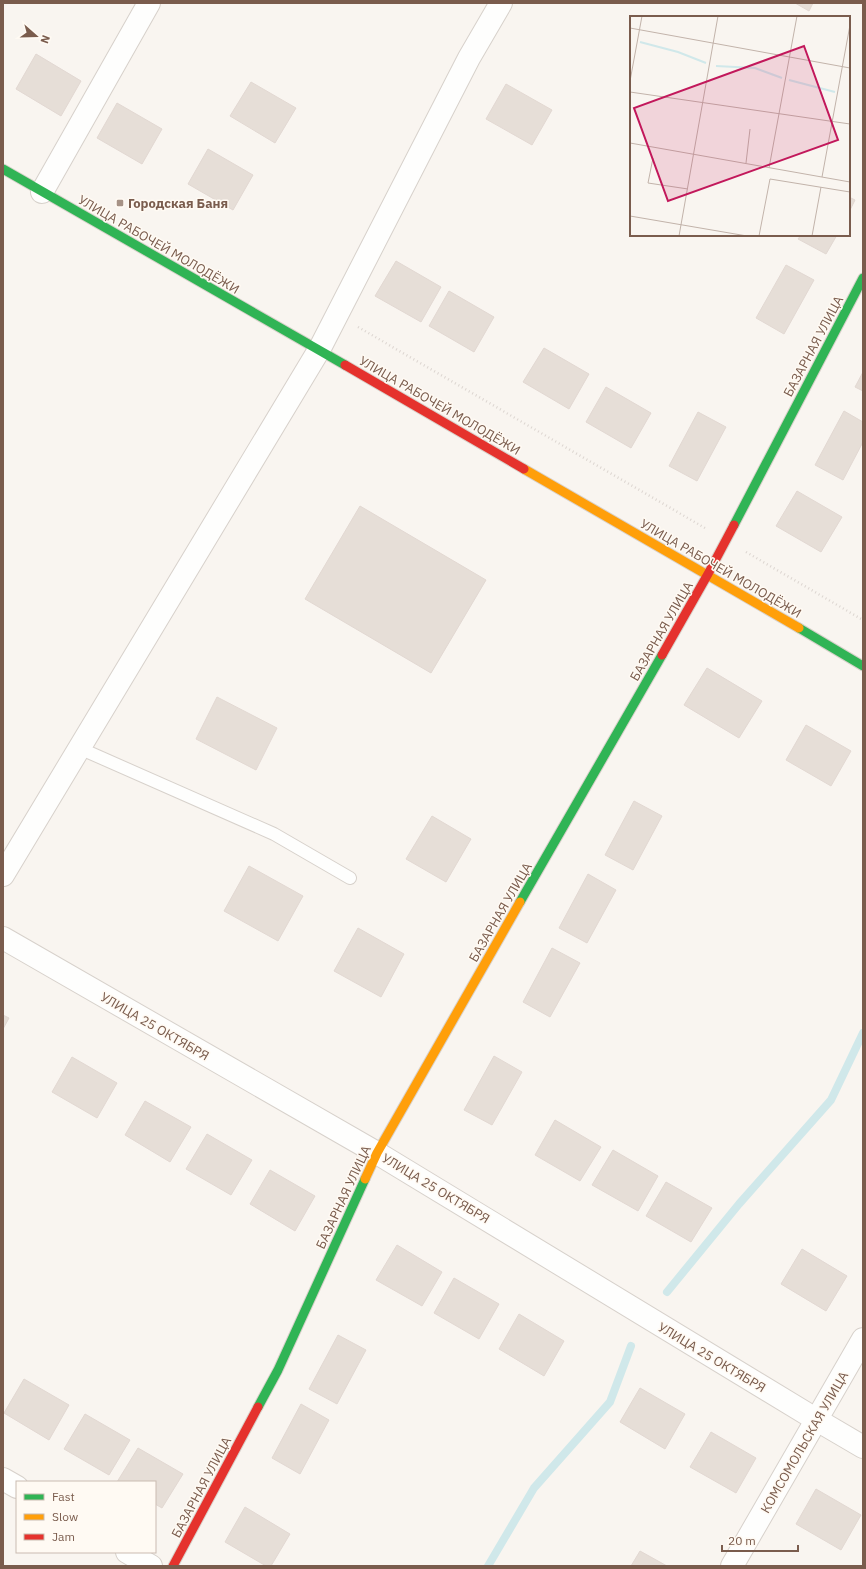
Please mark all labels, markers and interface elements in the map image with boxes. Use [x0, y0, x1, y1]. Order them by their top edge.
north arrow [16, 16, 56, 56]
inset map [630, 16, 850, 236]
text: N [37, 33, 53, 46]
street label: УЛИЦА РАБОЧЕЙ МОЛОДЁЖИ [75, 191, 243, 298]
place label: Городская Баня [128, 195, 228, 212]
marker: Городская Баня [115, 198, 125, 208]
street label: БАЗАРНАЯ УЛИЦА [780, 292, 848, 400]
street label: УЛИЦА РАБОЧЕЙ МОЛОДЁЖИ [356, 352, 524, 459]
street label: УЛИЦА РАБОЧЕЙ МОЛОДЁЖИ [637, 515, 805, 622]
street label: БАЗАРНАЯ УЛИЦА [626, 578, 697, 684]
street label: БАЗАРНАЯ УЛИЦА [465, 859, 536, 965]
street label: УЛИЦА 25 ОКТЯБРЯ [97, 988, 212, 1064]
street label: БАЗАРНАЯ УЛИЦА [312, 1142, 375, 1252]
street label: УЛИЦА 25 ОКТЯБРЯ [379, 1150, 493, 1227]
street label: УЛИЦА 25 ОКТЯБРЯ [655, 1319, 769, 1396]
street label: КОМСОМОЛЬСКАЯ УЛИЦА [757, 1368, 852, 1516]
street label: БАЗАРНАЯ УЛИЦА [168, 1433, 236, 1541]
legend [16, 1481, 156, 1553]
text: Fast [52, 1489, 75, 1504]
text: Slow [52, 1509, 78, 1524]
scale bar [722, 1527, 798, 1553]
text: Jam [52, 1529, 75, 1544]
text: 20 m [728, 1533, 756, 1548]

